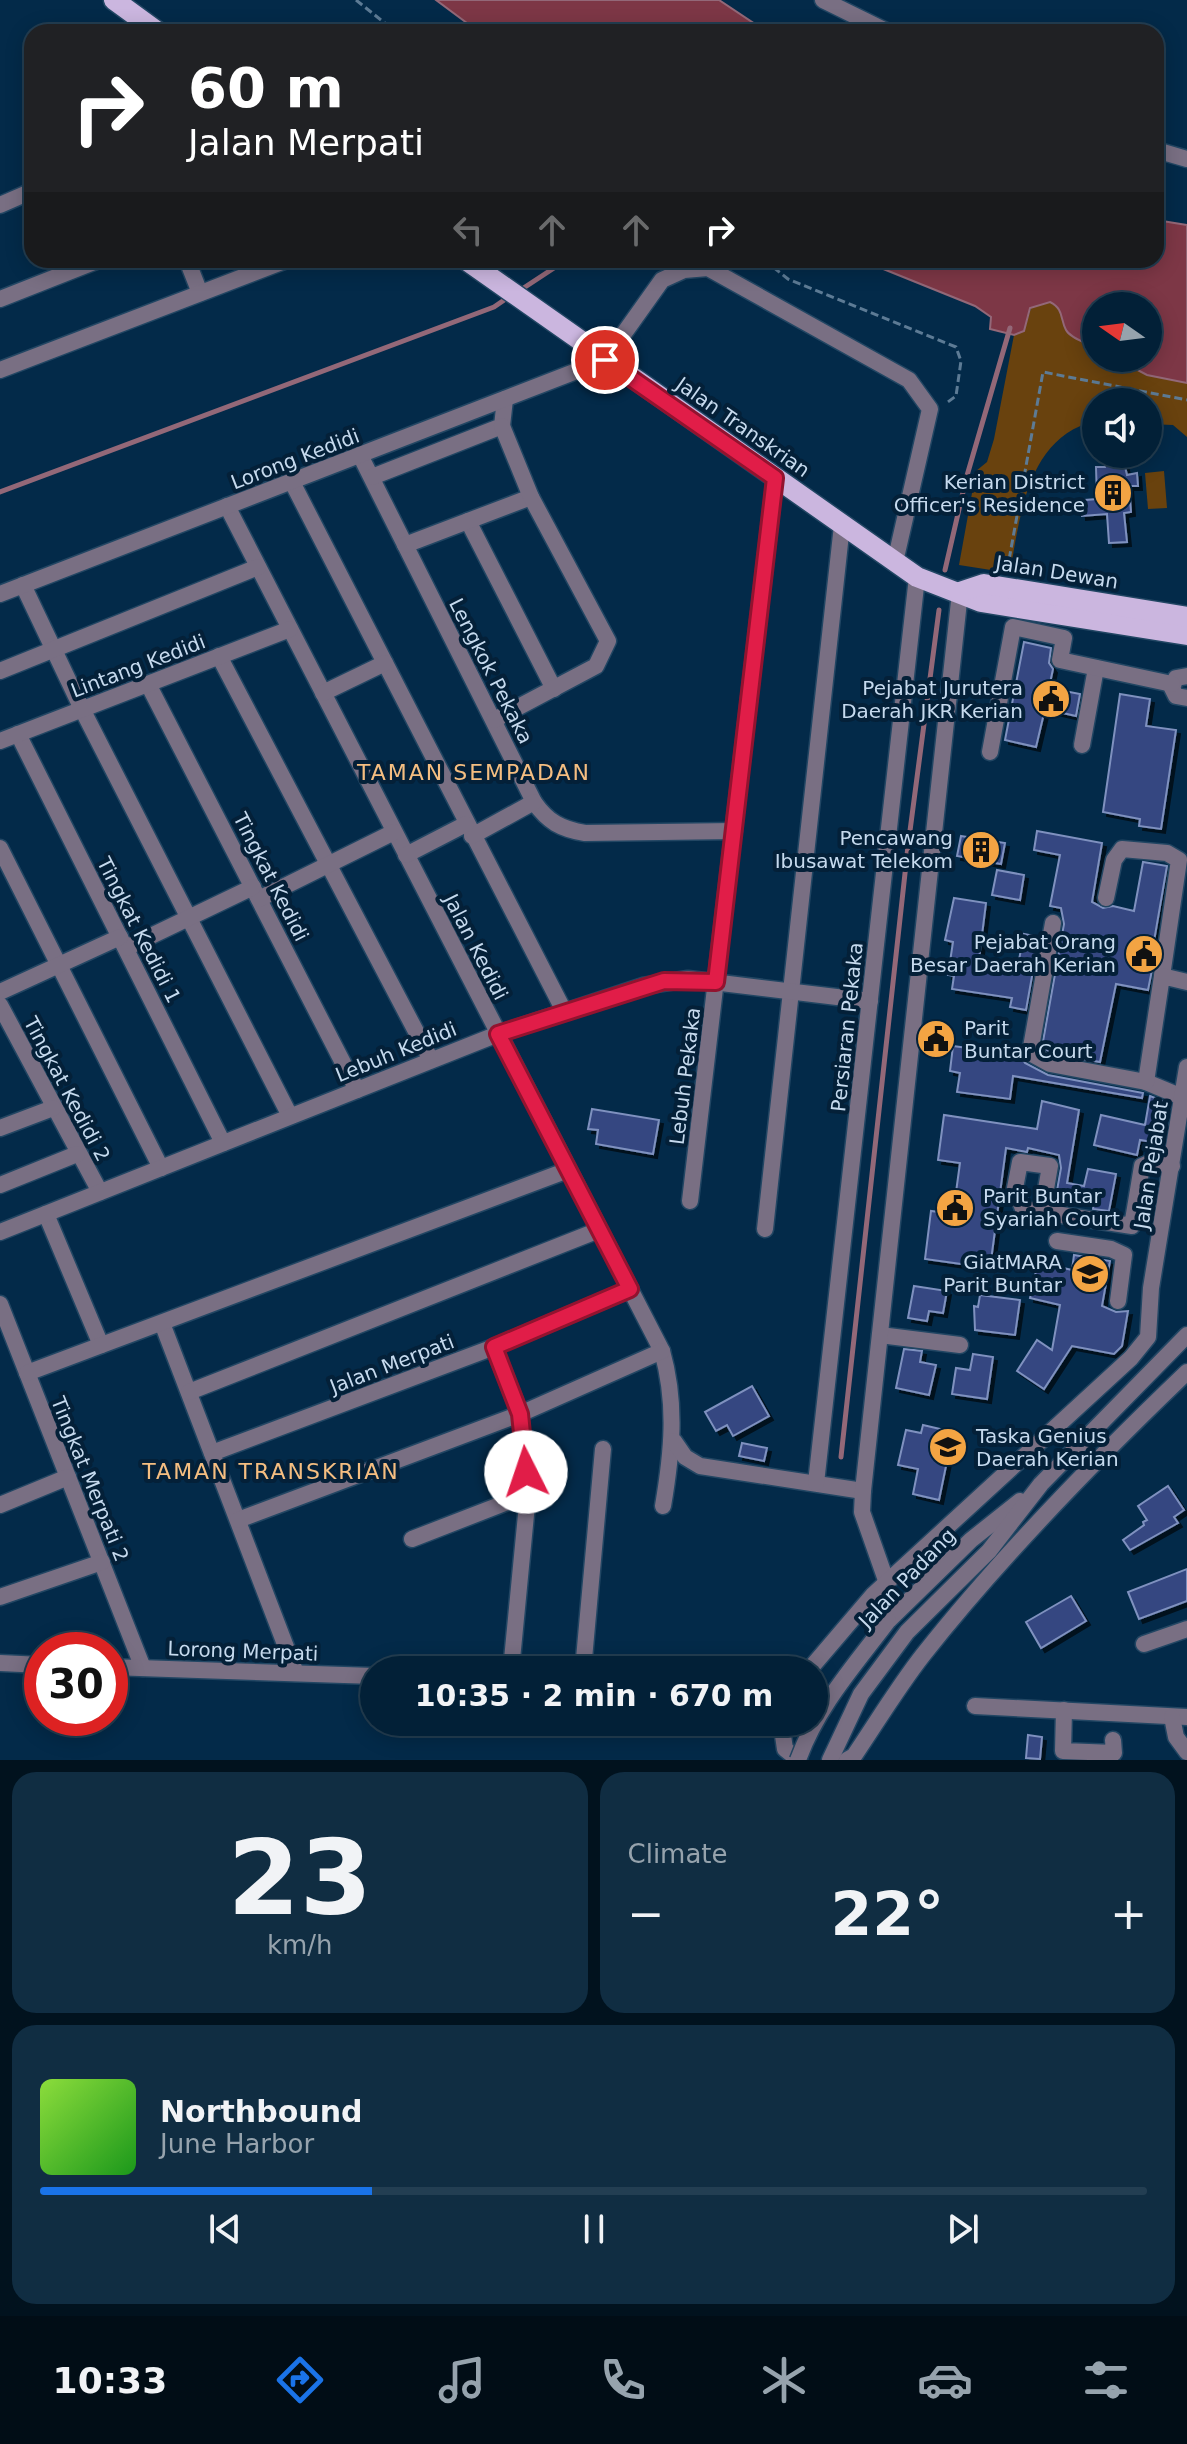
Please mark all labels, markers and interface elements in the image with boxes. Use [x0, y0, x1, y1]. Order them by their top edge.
text: 60 m [188, 55, 344, 120]
icon: right [56, 56, 160, 160]
text: Jalan Merpati [188, 122, 424, 163]
icon: left [446, 208, 490, 252]
icon: ahead [530, 208, 574, 252]
icon: ahead [614, 208, 658, 252]
icon: right [698, 208, 742, 252]
north arrow [1082, 292, 1162, 372]
map controls [1082, 292, 1162, 468]
pin [571, 326, 639, 394]
icon: arrive [583, 338, 627, 382]
street label: Jalan Transkrian [670, 371, 815, 482]
button: sound [1082, 388, 1162, 468]
street label: Lorong Kedidi [227, 423, 363, 495]
place label: Kerian District Officer's Residence [894, 470, 1085, 517]
building icon: Kerian District Officer's Residence [1092, 472, 1134, 514]
street label: Jalan Dewan [992, 550, 1120, 594]
street label: Lengkok Pekaka [444, 594, 538, 748]
street label: Lintang Kedidi [67, 629, 209, 703]
place label: Pejabat Jurutera Daerah JKR Kerian [841, 676, 1023, 723]
public building icon: Pejabat Jurutera Daerah JKR Kerian [1030, 678, 1072, 720]
district label: TAMAN SEMPADAN [356, 760, 591, 785]
street label: Tingkat Kedidi [228, 808, 314, 945]
place label: Pencawang Ibusawat Telekom [775, 826, 953, 873]
building icon: Pencawang Ibusawat Telekom [960, 829, 1002, 871]
street label: Tingkat Kedidi 1 [91, 852, 186, 1007]
street label: Jalan Kedidi [438, 888, 513, 1004]
place label: Pejabat Orang Besar Daerah Kerian [910, 930, 1116, 977]
public building icon: Pejabat Orang Besar Daerah Kerian [1123, 933, 1165, 975]
street label: Persiaran Pekaka [826, 941, 868, 1113]
street label: Lebuh Pekaka [665, 1006, 705, 1146]
street label: Tingkat Kedidi 2 [18, 1012, 115, 1165]
place label: Parit Buntar Court [964, 1016, 1093, 1063]
street label: Lebuh Kedidi [332, 1017, 460, 1087]
public building icon: Parit Buntar Court [915, 1018, 957, 1060]
street label: Jalan Pejabat [1129, 1099, 1173, 1233]
place label: Parit Buntar Syariah Court [983, 1184, 1120, 1231]
public building icon: Parit Buntar Syariah Court [934, 1187, 976, 1229]
place label: GiatMARA Parit Buntar [943, 1250, 1063, 1297]
school or university icon: GiatMARA Parit Buntar [1069, 1253, 1111, 1295]
street label: Jalan Merpati [325, 1329, 458, 1399]
street label: Tingkat Merpati 2 [46, 1392, 134, 1565]
place label: Taska Genius Daerah Kerian [975, 1424, 1119, 1471]
school or university icon: Taska Genius Daerah Kerian [927, 1426, 969, 1468]
position arrow [484, 1430, 568, 1514]
district label: TAMAN TRANSKRIAN [141, 1459, 400, 1484]
street label: Jalan Padang [852, 1523, 960, 1634]
speed limit sign: 30 [24, 1632, 128, 1736]
street label: Lorong Merpati [167, 1636, 319, 1666]
text: 10:35 · 2 min · 670 m [415, 1678, 773, 1713]
text: 23 [227, 1817, 372, 1939]
text: Climate [628, 1839, 728, 1869]
text: 22° [831, 1879, 944, 1949]
text: − [628, 1888, 664, 1939]
text: + [1110, 1888, 1147, 1939]
text: km/h [267, 1930, 333, 1960]
text: Northbound [160, 2094, 363, 2129]
text: June Harbor [160, 2129, 314, 2159]
icon: previous [203, 2207, 247, 2251]
icon: pause [572, 2207, 616, 2251]
icon: next [941, 2207, 985, 2251]
icon: directions [272, 2352, 328, 2408]
icon: music [434, 2352, 490, 2408]
icon: phone [595, 2352, 651, 2408]
icon: climate [756, 2352, 812, 2408]
icon: car [917, 2352, 973, 2408]
icon: filters [1078, 2352, 1134, 2408]
text: 10:33 [53, 2360, 167, 2401]

